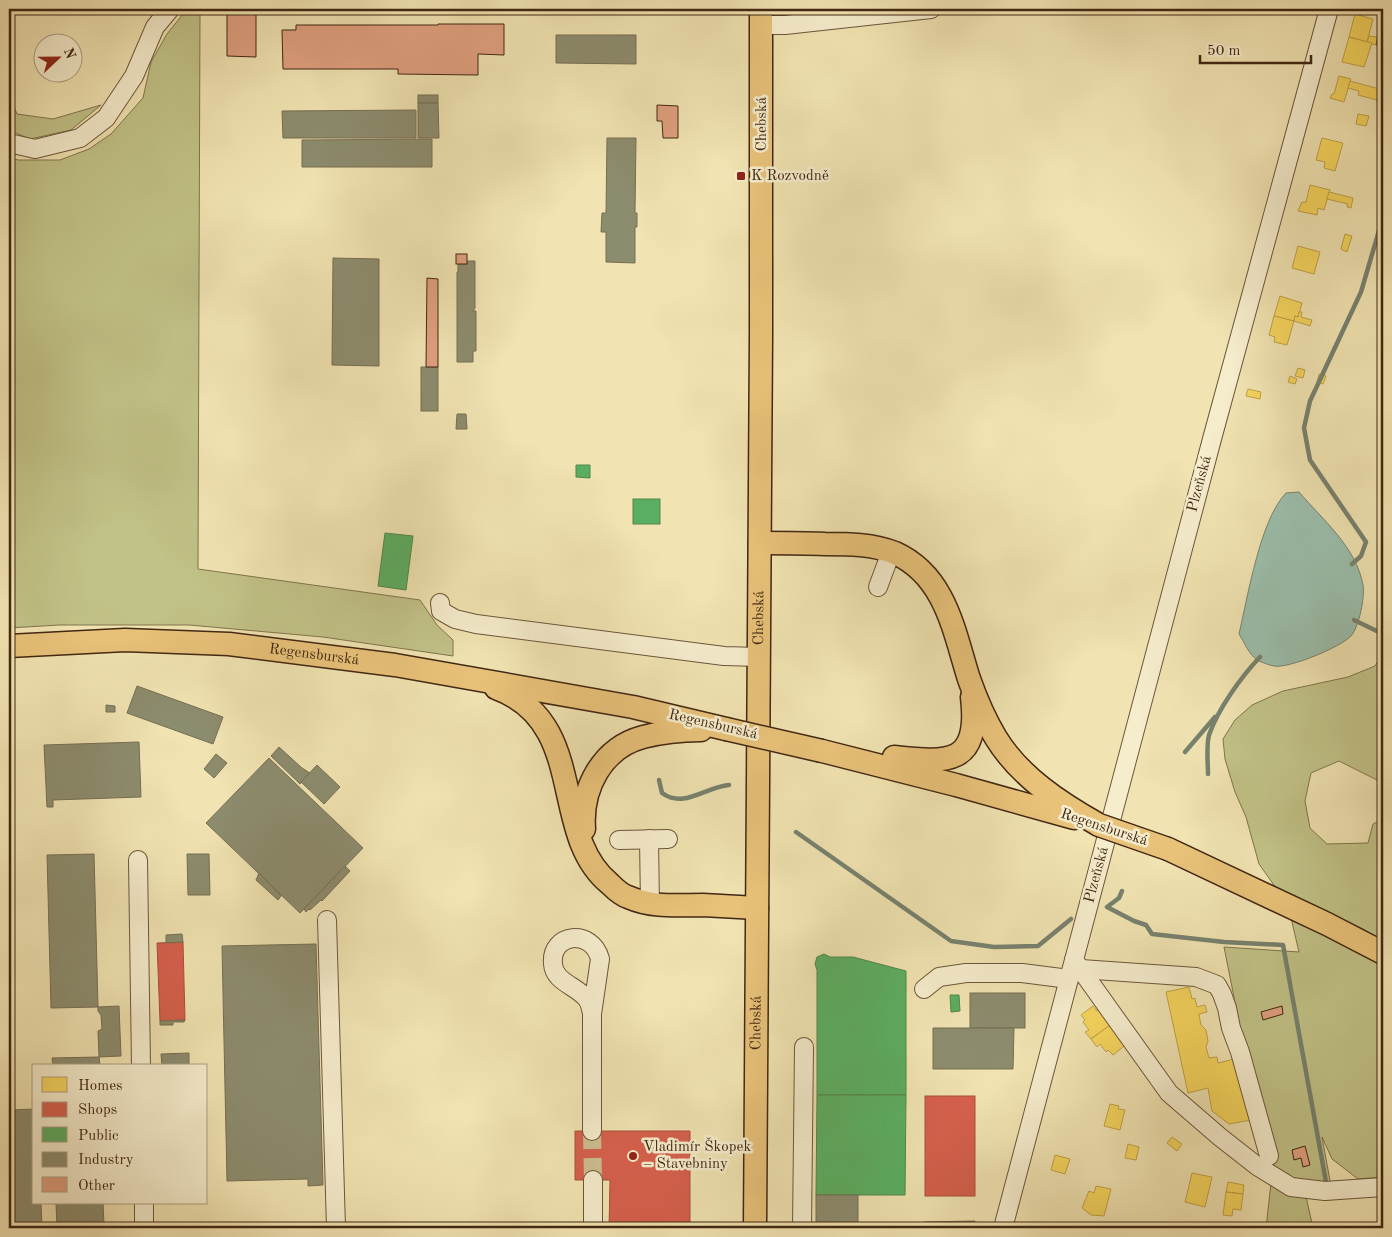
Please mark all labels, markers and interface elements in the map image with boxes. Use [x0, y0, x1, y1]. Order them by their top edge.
north arrow [32, 32, 82, 82]
scale bar [1200, 32, 1311, 64]
text: 50 m [1207, 44, 1241, 59]
text: N [61, 46, 78, 61]
street label: Chebská [755, 96, 770, 151]
place label: K Rozvodně [751, 169, 829, 184]
marker: K Rozvodně [735, 170, 747, 182]
street label: Plzeňská [1185, 454, 1215, 514]
street label: Chebská [751, 590, 767, 645]
street label: Regensburská [268, 642, 361, 668]
street label: Regensburská [667, 707, 760, 743]
street label: Regensburská [1058, 807, 1150, 849]
street label: Plzeňská [1082, 845, 1112, 905]
street label: Chebská [749, 995, 764, 1050]
legend [32, 1064, 208, 1204]
text: Homes [78, 1079, 123, 1094]
text: Shops [78, 1103, 117, 1118]
text: Public [78, 1129, 119, 1144]
place label: Vladimír Škopek – Stavebniny [643, 1137, 751, 1172]
marker: Vladimír Škopek – Stavebniny [627, 1150, 639, 1162]
text: Industry [78, 1153, 134, 1168]
text: Other [78, 1179, 115, 1194]

